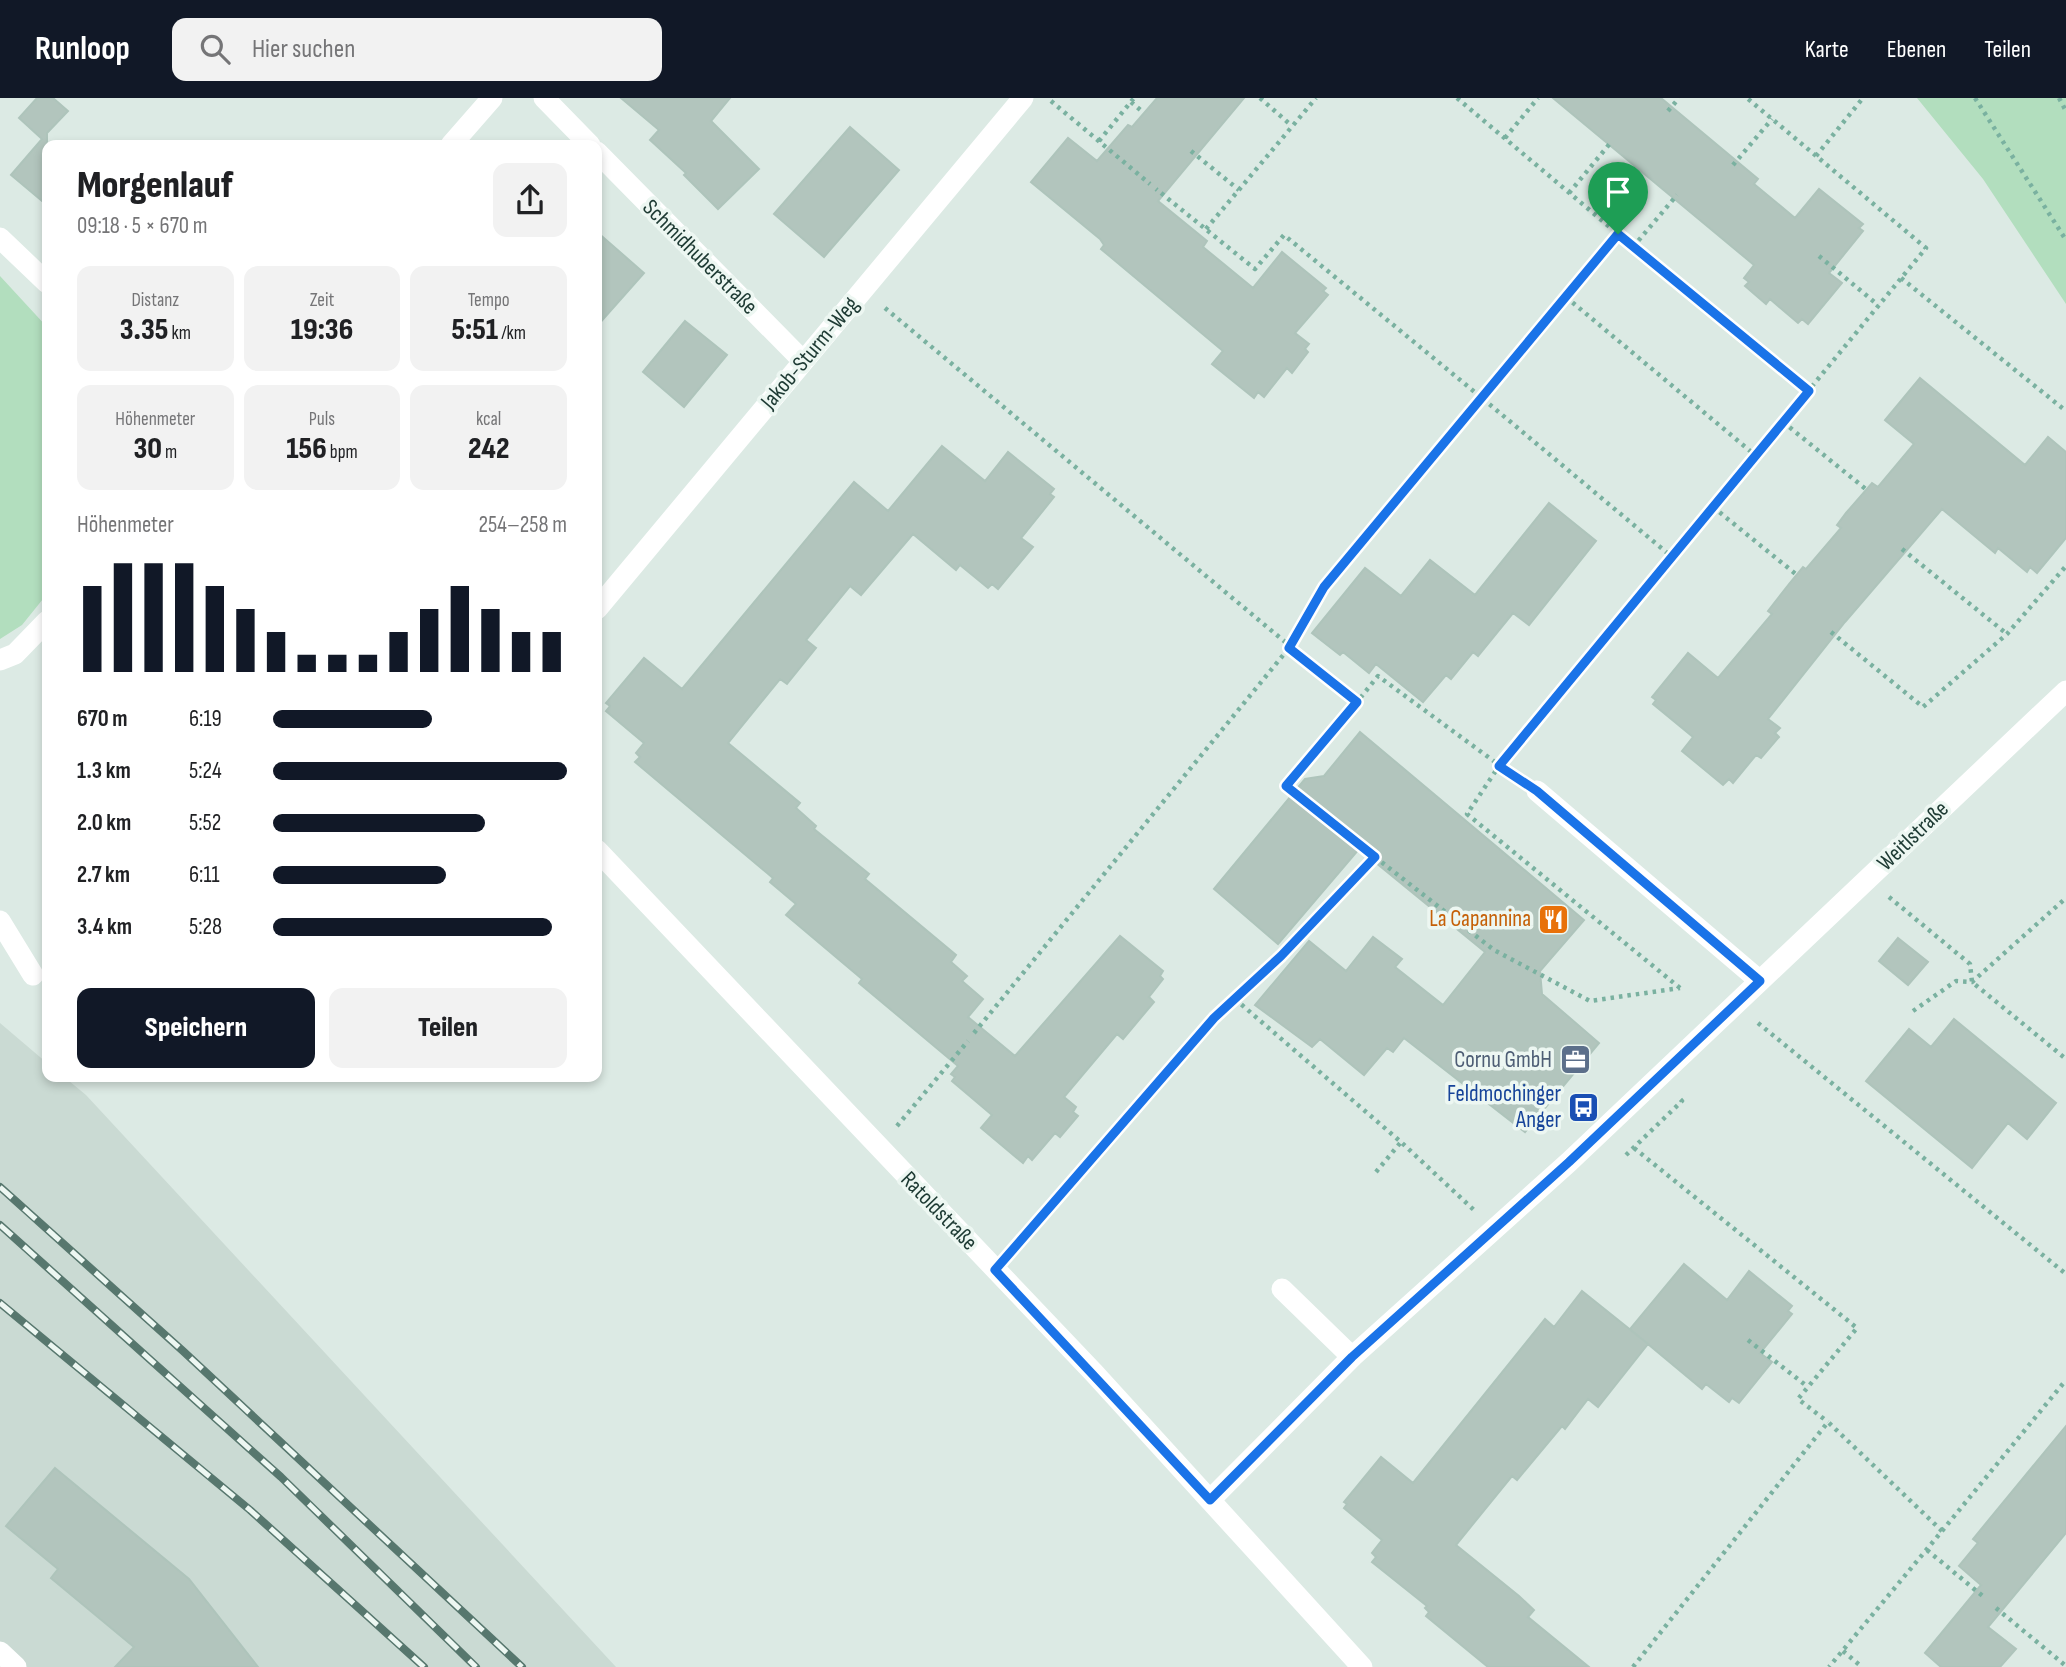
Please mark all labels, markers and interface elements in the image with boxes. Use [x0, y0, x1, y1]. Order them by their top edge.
search box [172, 18, 662, 81]
text: Runloop [35, 29, 130, 69]
icon: search [196, 30, 234, 68]
text: Hier suchen [252, 34, 355, 65]
text: Karte [1805, 35, 1849, 64]
text: Ebenen [1887, 35, 1946, 64]
text: Teilen [1984, 35, 2031, 64]
pin [1588, 162, 1648, 234]
text: Morgenlauf [77, 163, 233, 208]
button: share [493, 163, 567, 237]
icon: arrive [1599, 173, 1637, 211]
street label: Schmidhuberstraße [637, 194, 763, 320]
text: 09:18 · 5 × 670 m [77, 212, 207, 240]
text: Distanz [131, 289, 179, 312]
text: Zeit [310, 289, 334, 312]
text: Tempo [468, 289, 510, 312]
street label: Jakob-Sturm-Weg [754, 291, 865, 416]
text: 3.35 [120, 312, 168, 348]
text: 19:36 [291, 312, 353, 348]
text: 5:51 [451, 312, 498, 348]
text: km [168, 322, 191, 345]
text: /km [498, 322, 526, 345]
text: Höhenmeter [115, 408, 195, 431]
text: Puls [309, 408, 335, 431]
text: kcal [476, 408, 501, 431]
text: 30 [133, 431, 162, 467]
text: 156 [286, 431, 327, 467]
text: 242 [468, 431, 509, 467]
text: m [162, 441, 177, 464]
text: bpm [327, 441, 358, 464]
text: Höhenmeter [77, 511, 174, 539]
text: 254–258 m [479, 511, 567, 539]
text: 670 m [77, 705, 128, 733]
text: 6:19 [189, 705, 222, 733]
text: 1.3 km [77, 757, 131, 785]
text: 5:24 [189, 757, 222, 785]
street label: Weitlstraße [1871, 795, 1955, 877]
text: 2.0 km [77, 809, 131, 837]
text: 5:52 [189, 809, 221, 837]
text: 2.7 km [77, 861, 130, 889]
text: 6:11 [189, 861, 220, 889]
restaurant icon: La Capannina [1537, 902, 1571, 936]
place label: La Capannina [1429, 905, 1531, 933]
text: 3.4 km [77, 913, 132, 941]
text: 5:28 [189, 913, 222, 941]
button: Speichern [77, 988, 315, 1068]
button: Teilen [329, 988, 567, 1068]
office icon: Cornu GmbH [1558, 1043, 1592, 1077]
place label: Cornu GmbH [1454, 1046, 1552, 1074]
place label: Feldmochinger Anger [1447, 1080, 1561, 1134]
bus stop icon: Feldmochinger Anger [1567, 1090, 1601, 1124]
street label: Ratoldstraße [895, 1166, 983, 1256]

